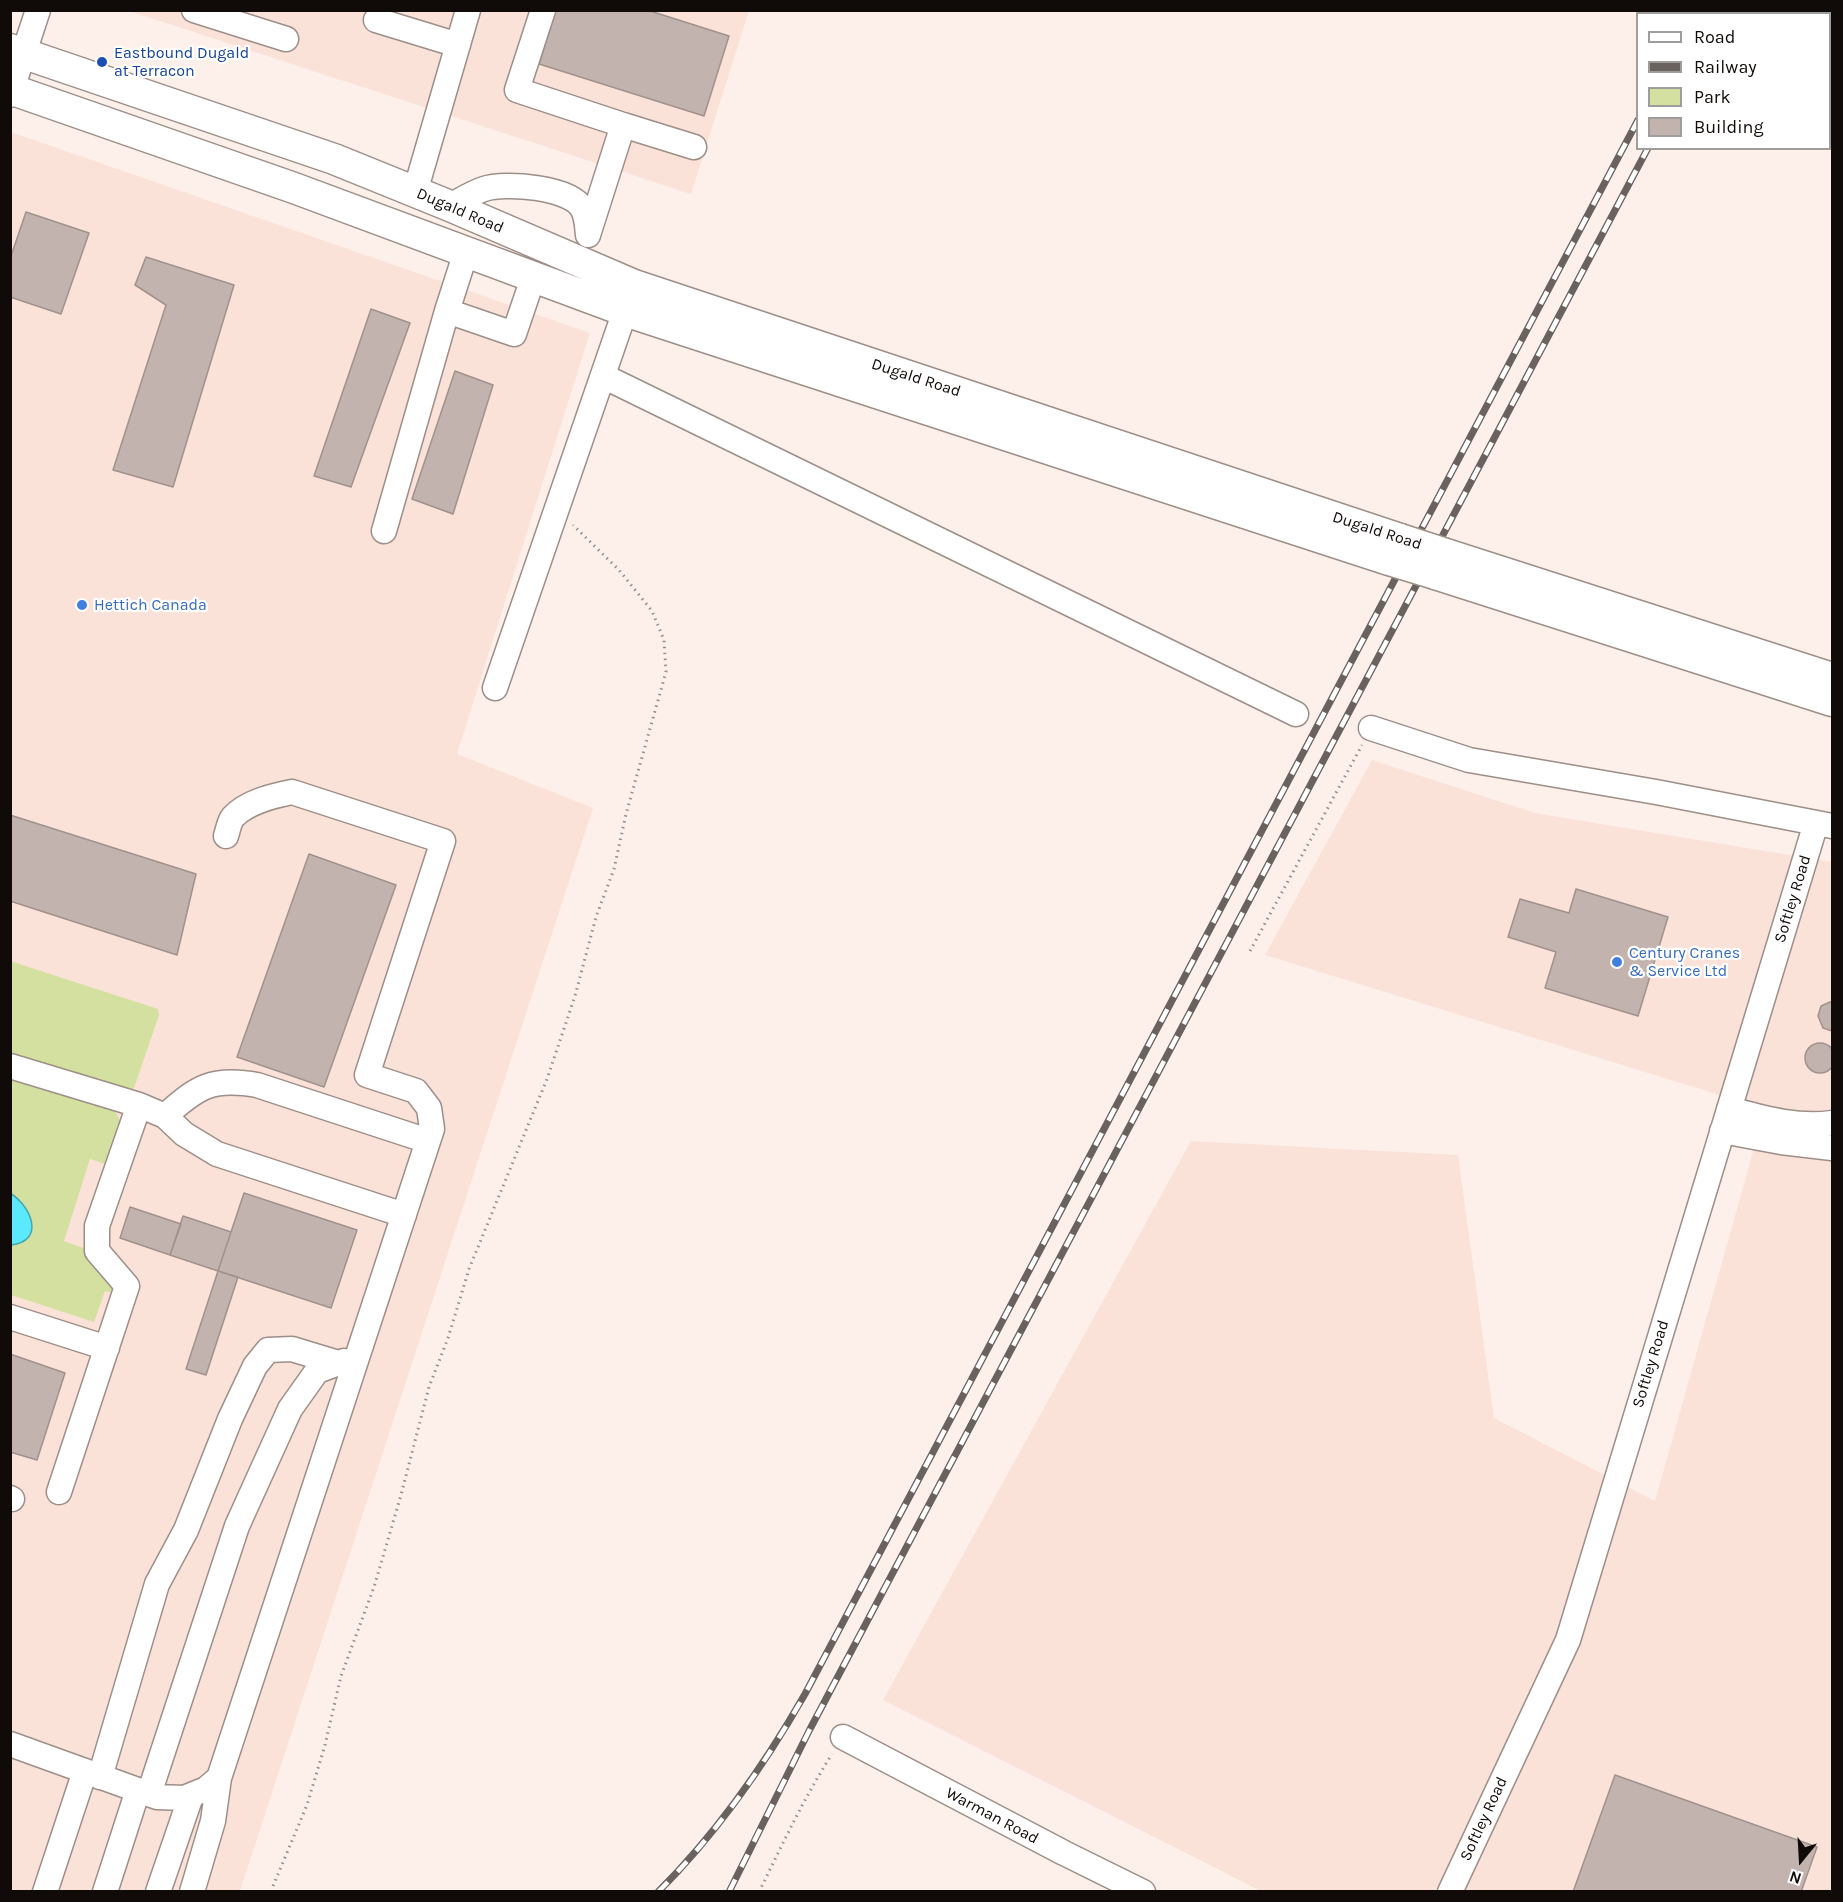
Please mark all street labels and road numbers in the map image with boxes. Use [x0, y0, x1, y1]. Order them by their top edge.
street label: Dugald Road [414, 184, 506, 238]
street label: Dugald Road [869, 355, 963, 401]
street label: Dugald Road [1330, 508, 1424, 554]
street label: Softley Road [1771, 853, 1815, 945]
street label: Softley Road [1629, 1318, 1673, 1410]
street label: Softley Road [1456, 1774, 1512, 1864]
street label: Warman Road [942, 1783, 1042, 1849]

